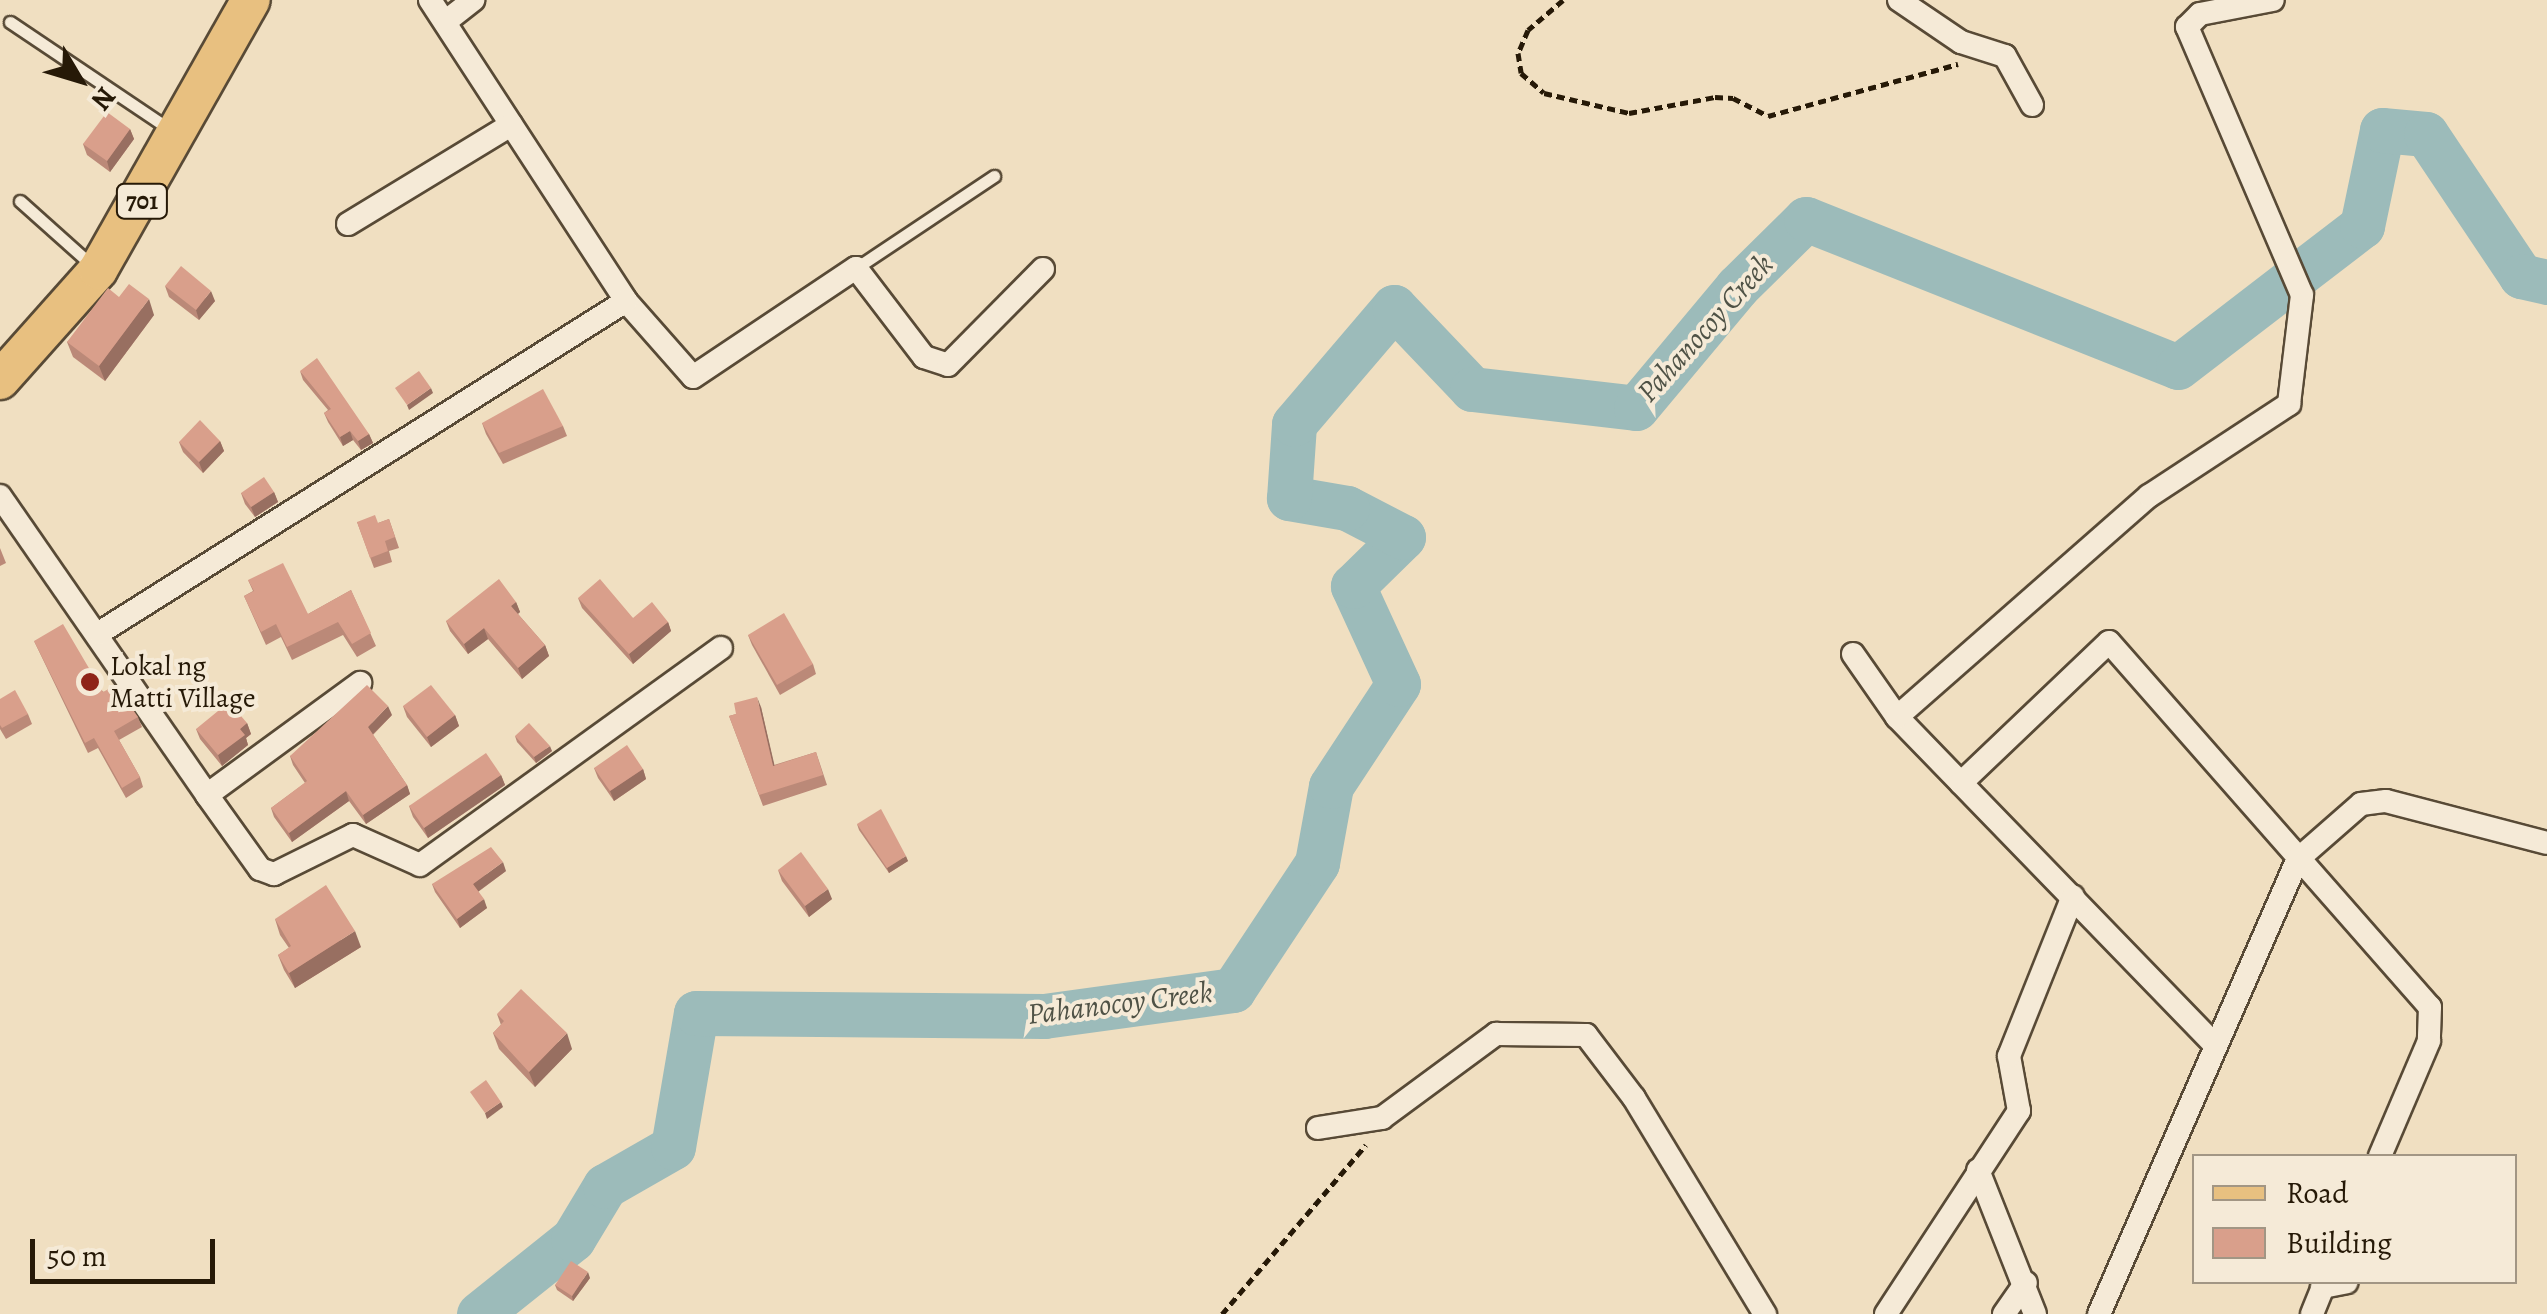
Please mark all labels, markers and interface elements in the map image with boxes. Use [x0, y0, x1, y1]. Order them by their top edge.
north arrow [30, 30, 130, 130]
text: N [82, 79, 125, 118]
road number: 701 [114, 181, 170, 221]
water label: Pahanocoy Creek [1629, 247, 1781, 409]
place label: Lokal ng Matti Village [110, 649, 256, 715]
marker: Lokal ng Matti Village [79, 671, 101, 693]
water label: Pahanocoy Creek [1025, 974, 1215, 1032]
legend [2192, 1154, 2517, 1284]
text: Road [2286, 1173, 2348, 1213]
scale bar [35, 1219, 220, 1281]
text: Building [2286, 1223, 2392, 1263]
text: 50 m [47, 1236, 107, 1276]

